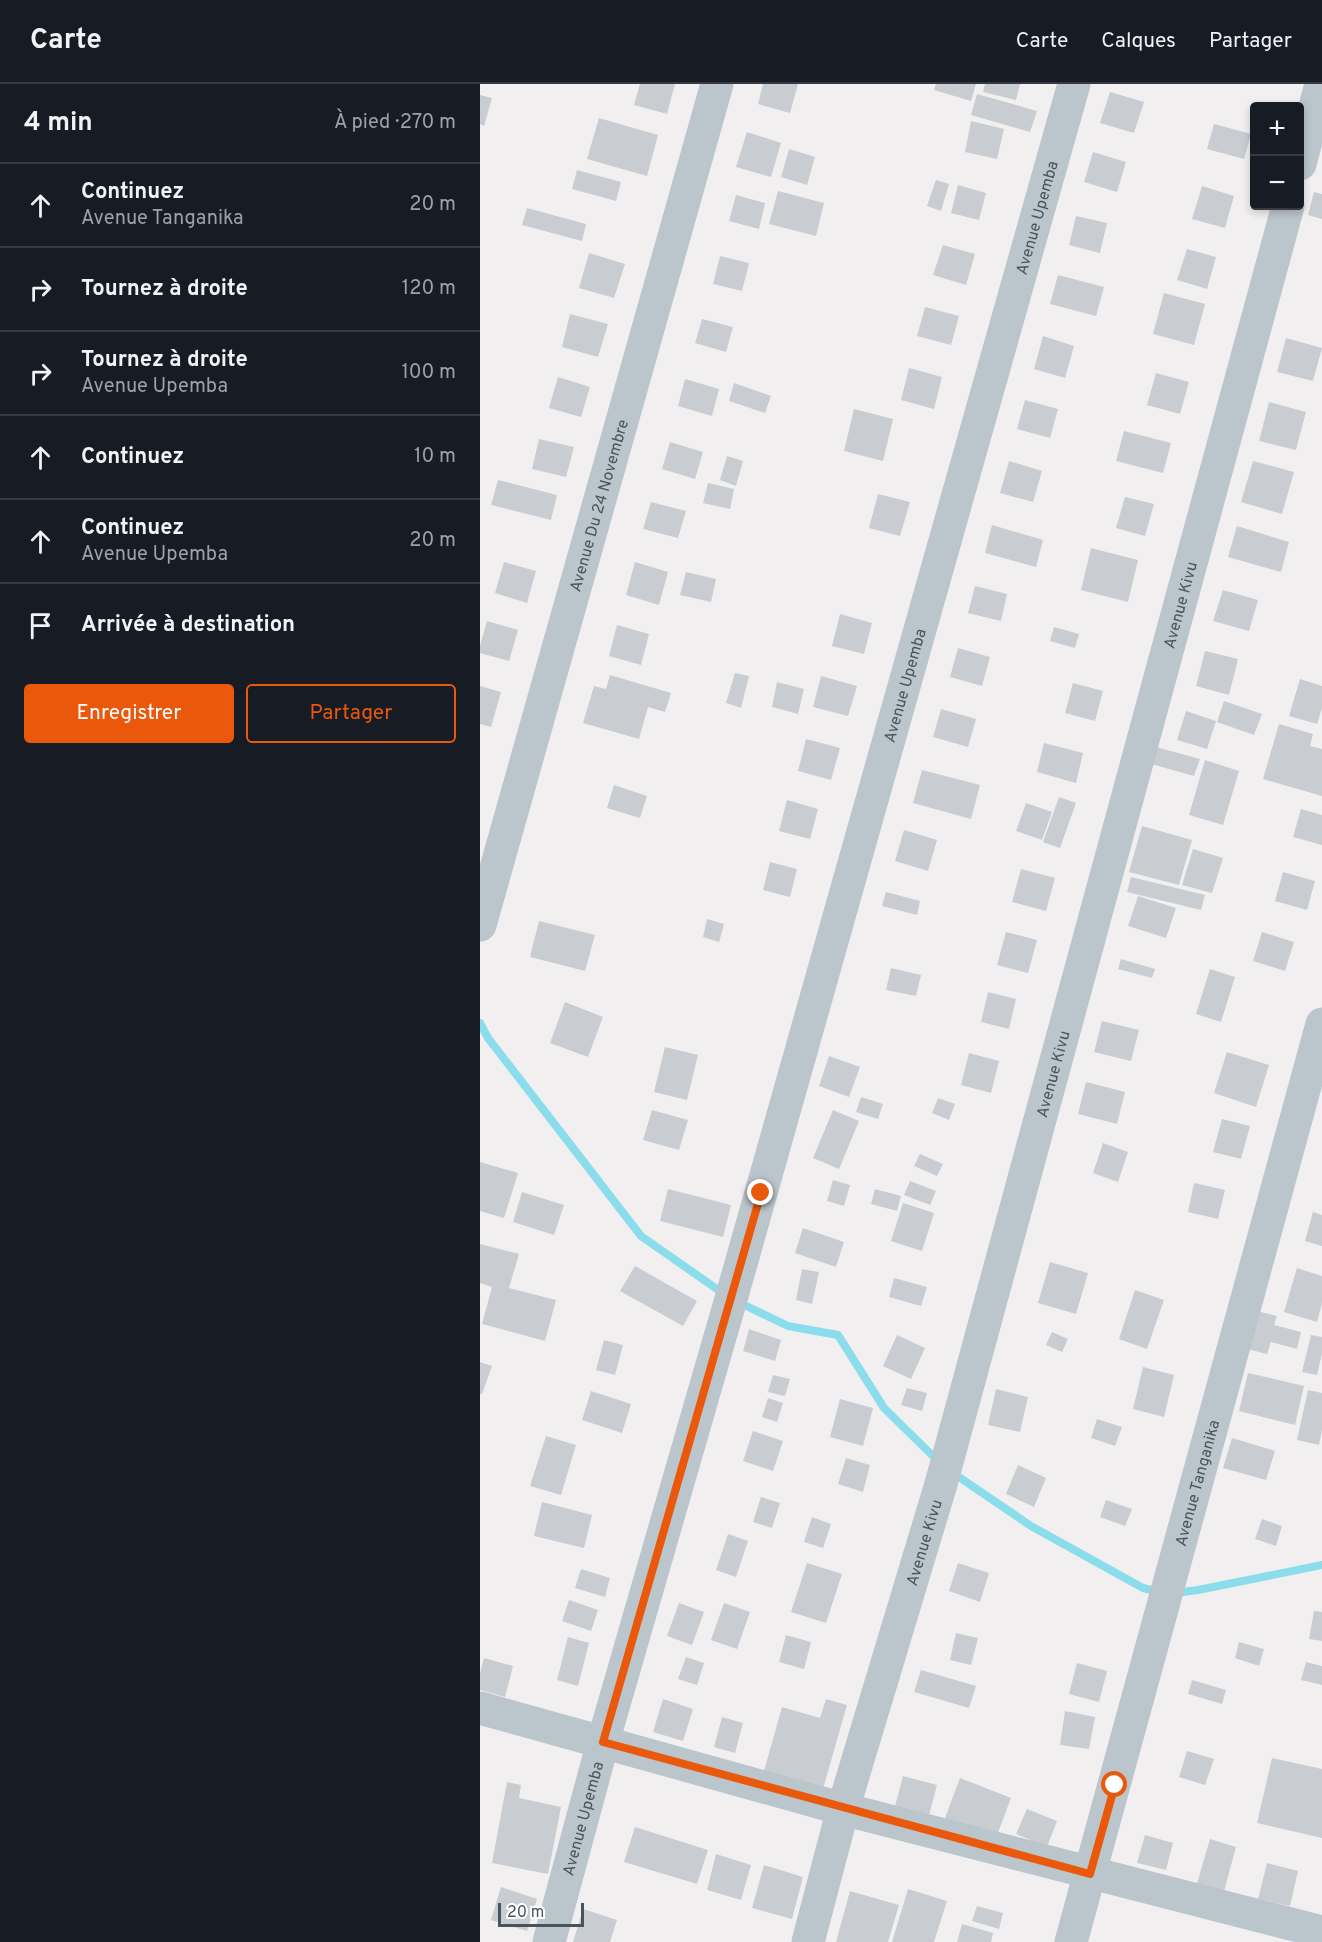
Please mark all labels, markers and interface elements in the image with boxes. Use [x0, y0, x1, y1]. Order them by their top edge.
text: Carte [30, 23, 102, 59]
text: Carte [1016, 28, 1068, 55]
text: Calques [1101, 28, 1176, 55]
text: Partager [1209, 28, 1292, 55]
map controls [1250, 102, 1304, 210]
button: + [1250, 102, 1304, 156]
text: 4 min [24, 107, 93, 140]
text: À pied · 270 m [334, 110, 456, 136]
button: − [1250, 156, 1304, 210]
street label: Avenue Upemba [1013, 159, 1064, 277]
text: Continuez [81, 179, 184, 206]
icon: ahead [24, 189, 57, 222]
text: 20 m [409, 192, 456, 218]
text: Avenue Tanganika [81, 206, 244, 232]
icon: right [24, 273, 57, 306]
text: Tournez à droite [81, 276, 248, 303]
text: 120 m [402, 276, 456, 302]
text: Tournez à droite [81, 347, 248, 374]
icon: right [24, 357, 57, 390]
text: 100 m [401, 360, 456, 386]
text: Avenue Upemba [81, 374, 228, 400]
street label: Avenue Du 24 Novembre [566, 417, 634, 594]
icon: ahead [24, 441, 57, 474]
text: Continuez [81, 444, 184, 471]
text: 10 m [414, 444, 456, 470]
text: Continuez [81, 515, 184, 542]
icon: ahead [24, 525, 57, 558]
text: 20 m [409, 528, 456, 554]
text: Avenue Upemba [81, 542, 228, 568]
street label: Avenue Kivu [1160, 560, 1203, 651]
icon: arrive [24, 609, 57, 642]
text: Arrivée à destination [81, 612, 295, 639]
street label: Avenue Upemba [881, 627, 932, 745]
button: Enregistrer [24, 684, 234, 743]
button: Partager [246, 684, 456, 743]
street label: Avenue Kivu [1033, 1029, 1076, 1120]
route end [747, 1179, 773, 1205]
street label: Avenue Tanganika [1172, 1418, 1225, 1549]
street label: Avenue Kivu [903, 1497, 948, 1589]
street label: Avenue Upemba [559, 1760, 609, 1878]
route start [1101, 1771, 1127, 1797]
scale bar [498, 1900, 584, 1928]
text: 20 m [507, 1903, 544, 1923]

